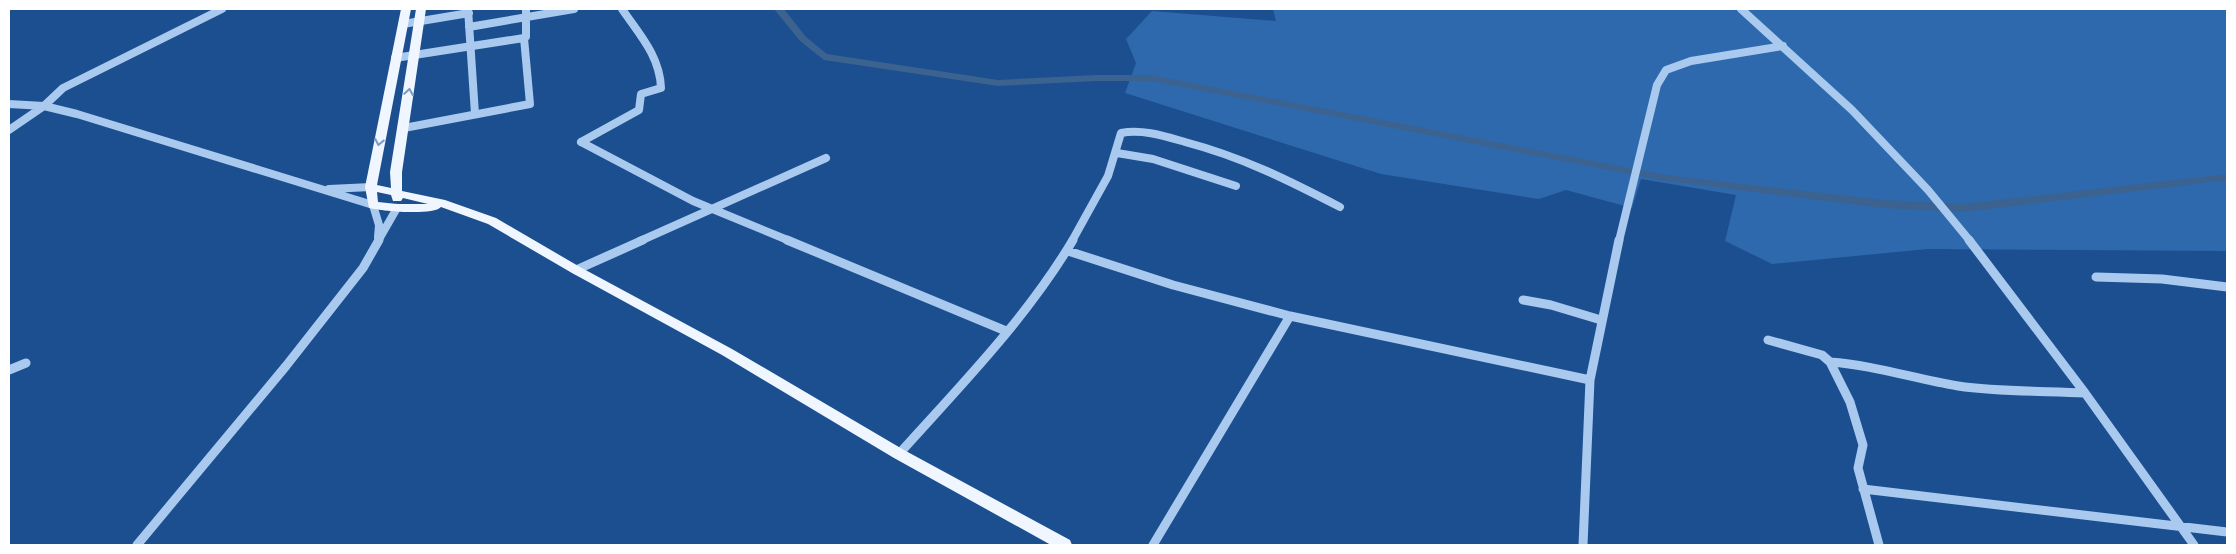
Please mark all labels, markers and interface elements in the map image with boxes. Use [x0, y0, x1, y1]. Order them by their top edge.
one-way arrow [404, 88, 414, 97]
one-way arrow [375, 138, 385, 147]

